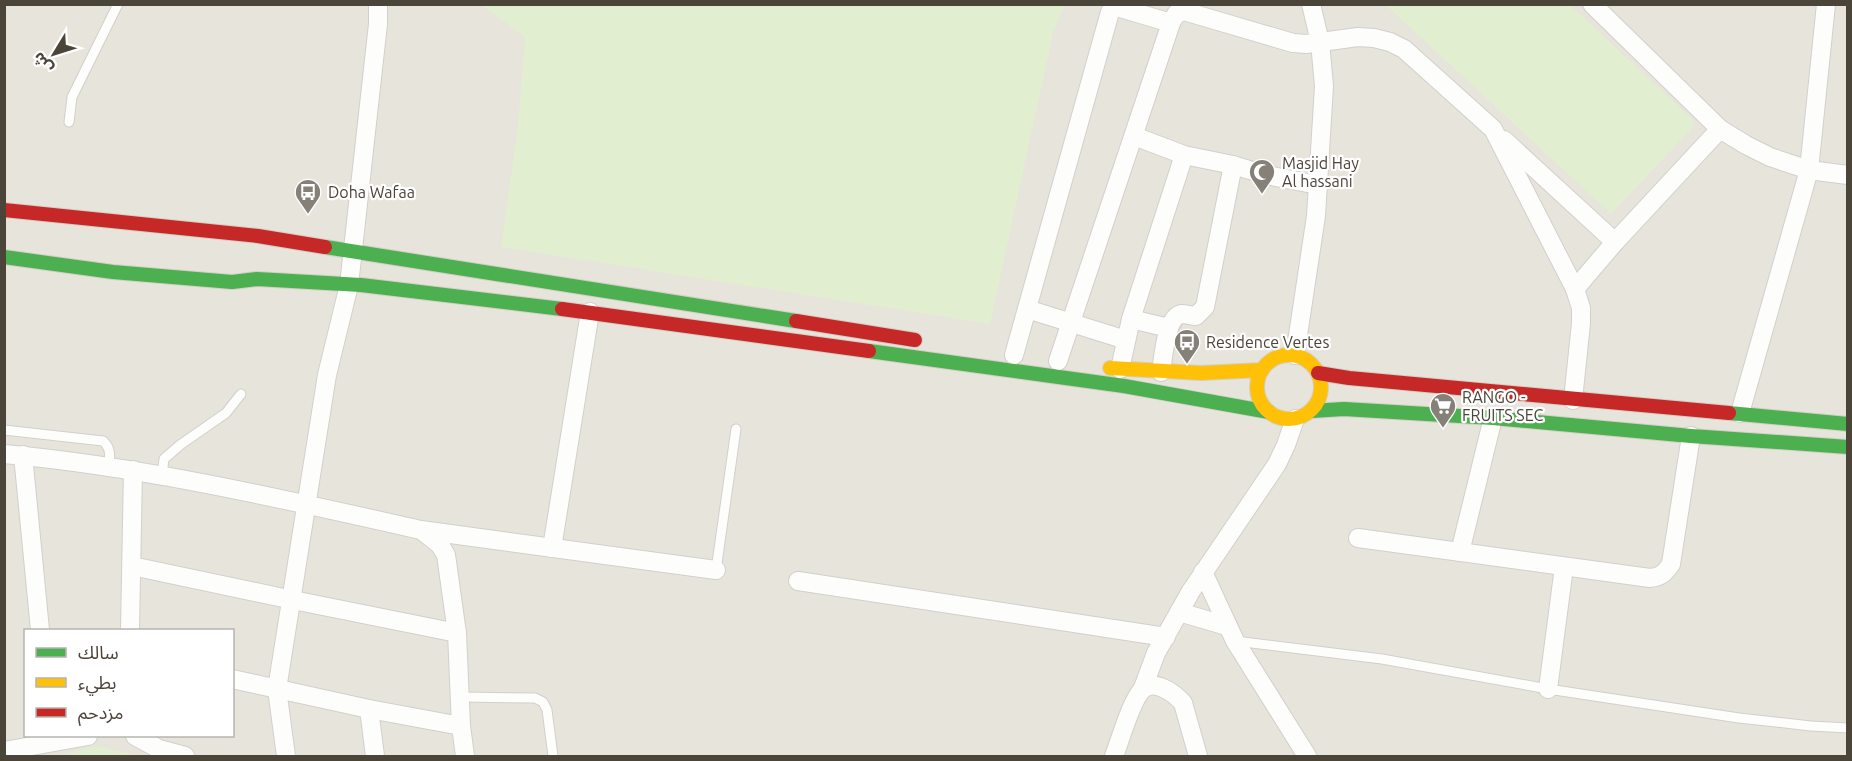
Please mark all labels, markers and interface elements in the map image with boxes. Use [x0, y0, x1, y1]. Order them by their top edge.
north arrow [24, 24, 84, 84]
text: ش [28, 48, 57, 77]
place label: Masjid Hay Al hassani [1282, 154, 1359, 190]
mosque icon: Masjid Hay Al hassani [1247, 157, 1277, 195]
bus stop icon: Doha Wafaa [293, 177, 323, 215]
place label: Doha Wafaa [328, 183, 415, 201]
bus stop icon: Residence Vertes [1172, 327, 1202, 365]
place label: Residence Vertes [1206, 333, 1329, 351]
place label: RANGO - FRUITS SEC [1462, 388, 1543, 424]
supermarket icon: RANGO - FRUITS SEC [1428, 391, 1458, 429]
legend [24, 629, 234, 737]
text: سالك [78, 642, 119, 662]
text: بطيء [78, 672, 116, 696]
text: مزدحم [78, 702, 123, 726]

